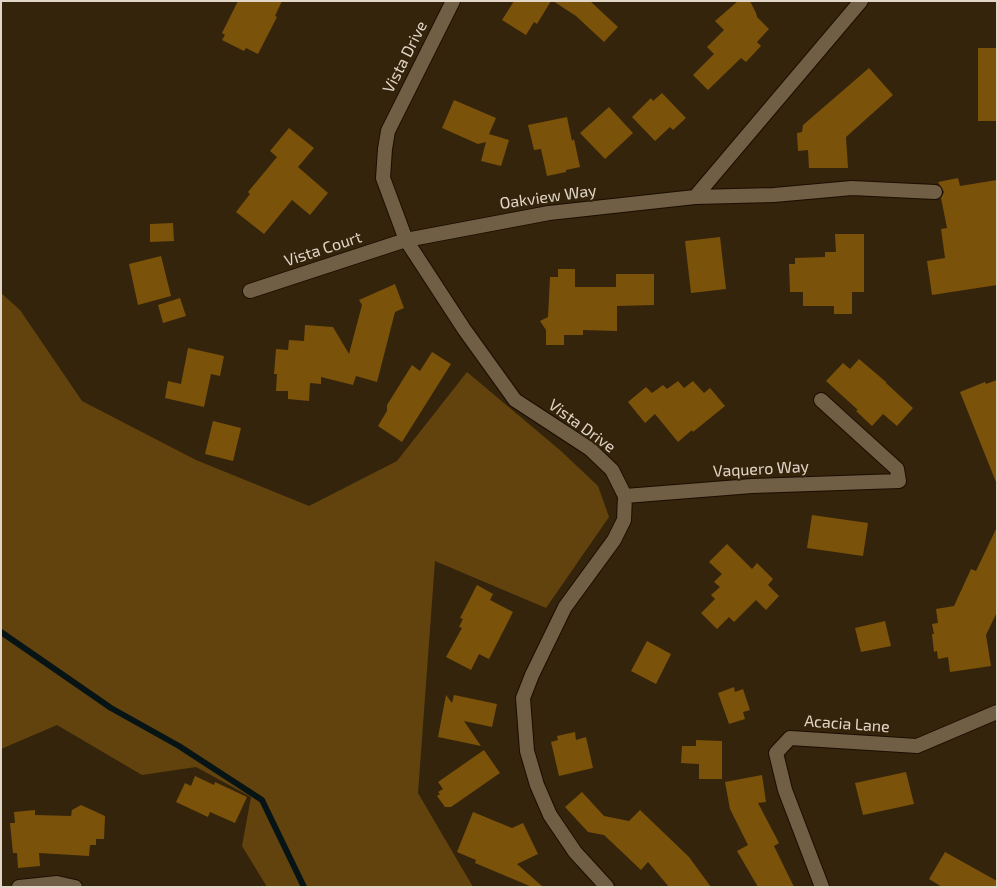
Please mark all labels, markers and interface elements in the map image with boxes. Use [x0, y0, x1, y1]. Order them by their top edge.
street label: Vista Drive [379, 18, 431, 96]
street label: Oakview Way [498, 181, 598, 213]
street label: Vista Court [282, 227, 364, 271]
street label: Vista Drive [545, 395, 619, 457]
street label: Vaquero Way [713, 457, 809, 481]
street label: Acacia Lane [804, 711, 890, 737]

